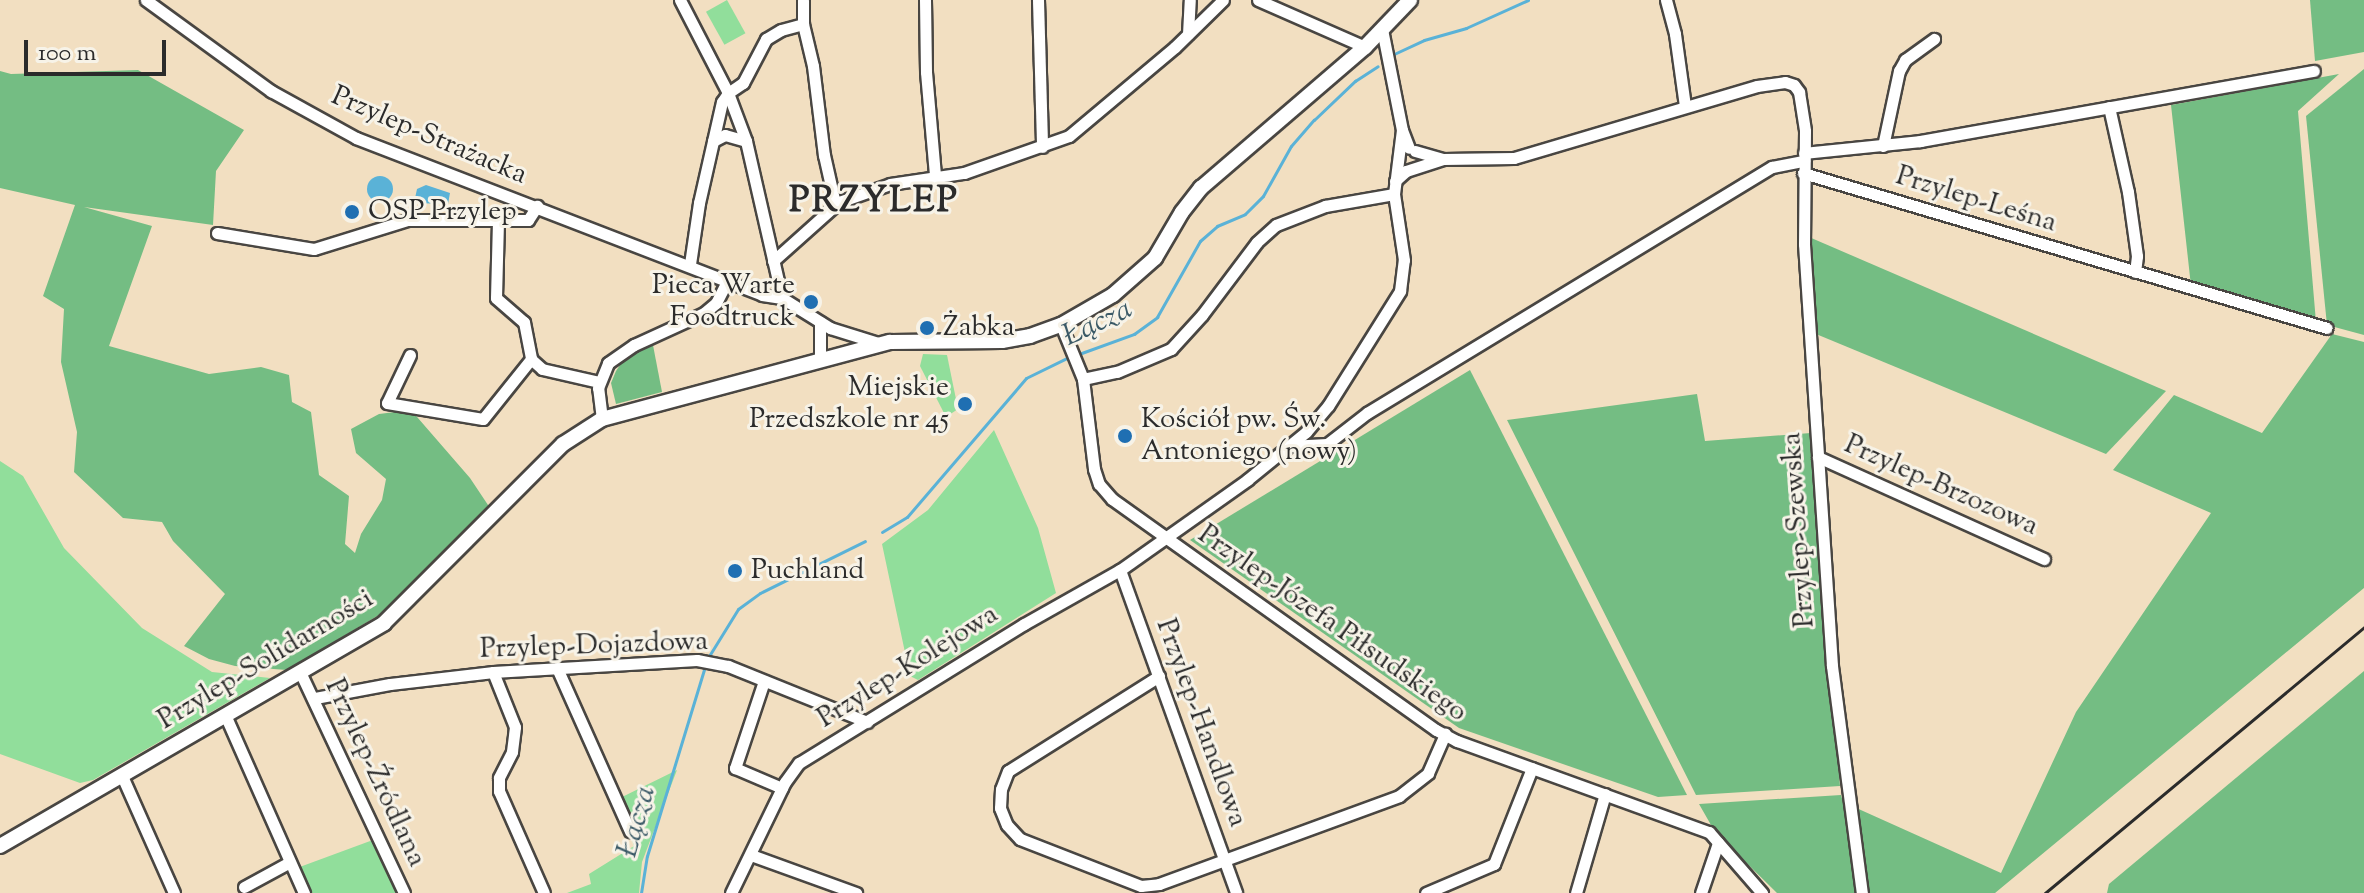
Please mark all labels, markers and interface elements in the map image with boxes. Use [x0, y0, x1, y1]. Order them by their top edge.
scale bar [28, 24, 170, 74]
text: 100 m [38, 37, 96, 71]
street label: Przylep-Strażacka [326, 80, 532, 192]
street label: Przylep-Leśna [1892, 160, 2060, 240]
district label: PRZYLEP [789, 181, 959, 225]
place label: OSP Przylep [368, 195, 516, 229]
marker: OSP Przylep [343, 203, 361, 221]
place label: Pieca Warte Foodtruck [652, 269, 795, 335]
water label: Łącza [1058, 292, 1138, 356]
marker: Pieca Warte Foodtruck [802, 293, 820, 311]
place label: Żabka [943, 311, 1015, 345]
marker: Żabka [918, 319, 936, 337]
place label: Miejskie Przedszkole nr 45 [749, 371, 949, 437]
marker: Miejskie Przedszkole nr 45 [956, 395, 974, 413]
place label: Kościół pw. Św. Antoniego (nowy) [1141, 403, 1357, 469]
marker: Kościół pw. Św. Antoniego (nowy) [1116, 427, 1134, 445]
street label: Przylep-Brzozowa [1839, 428, 2043, 544]
street label: Przylep-Szewska [1775, 431, 1823, 629]
street label: Przylep-Józefa Piłsudskiego [1191, 518, 1473, 730]
place label: Puchland [751, 554, 864, 588]
marker: Puchland [726, 562, 744, 580]
street label: Przylep-Solidarności [152, 582, 380, 738]
street label: Przylep-Kolejowa [812, 598, 1004, 736]
street label: Przylep-Handlowa [1148, 615, 1254, 831]
street label: Przylep-Dojazdowa [479, 625, 709, 667]
street label: Przylep-Źródlana [317, 674, 433, 872]
water label: Łącza [611, 782, 665, 862]

